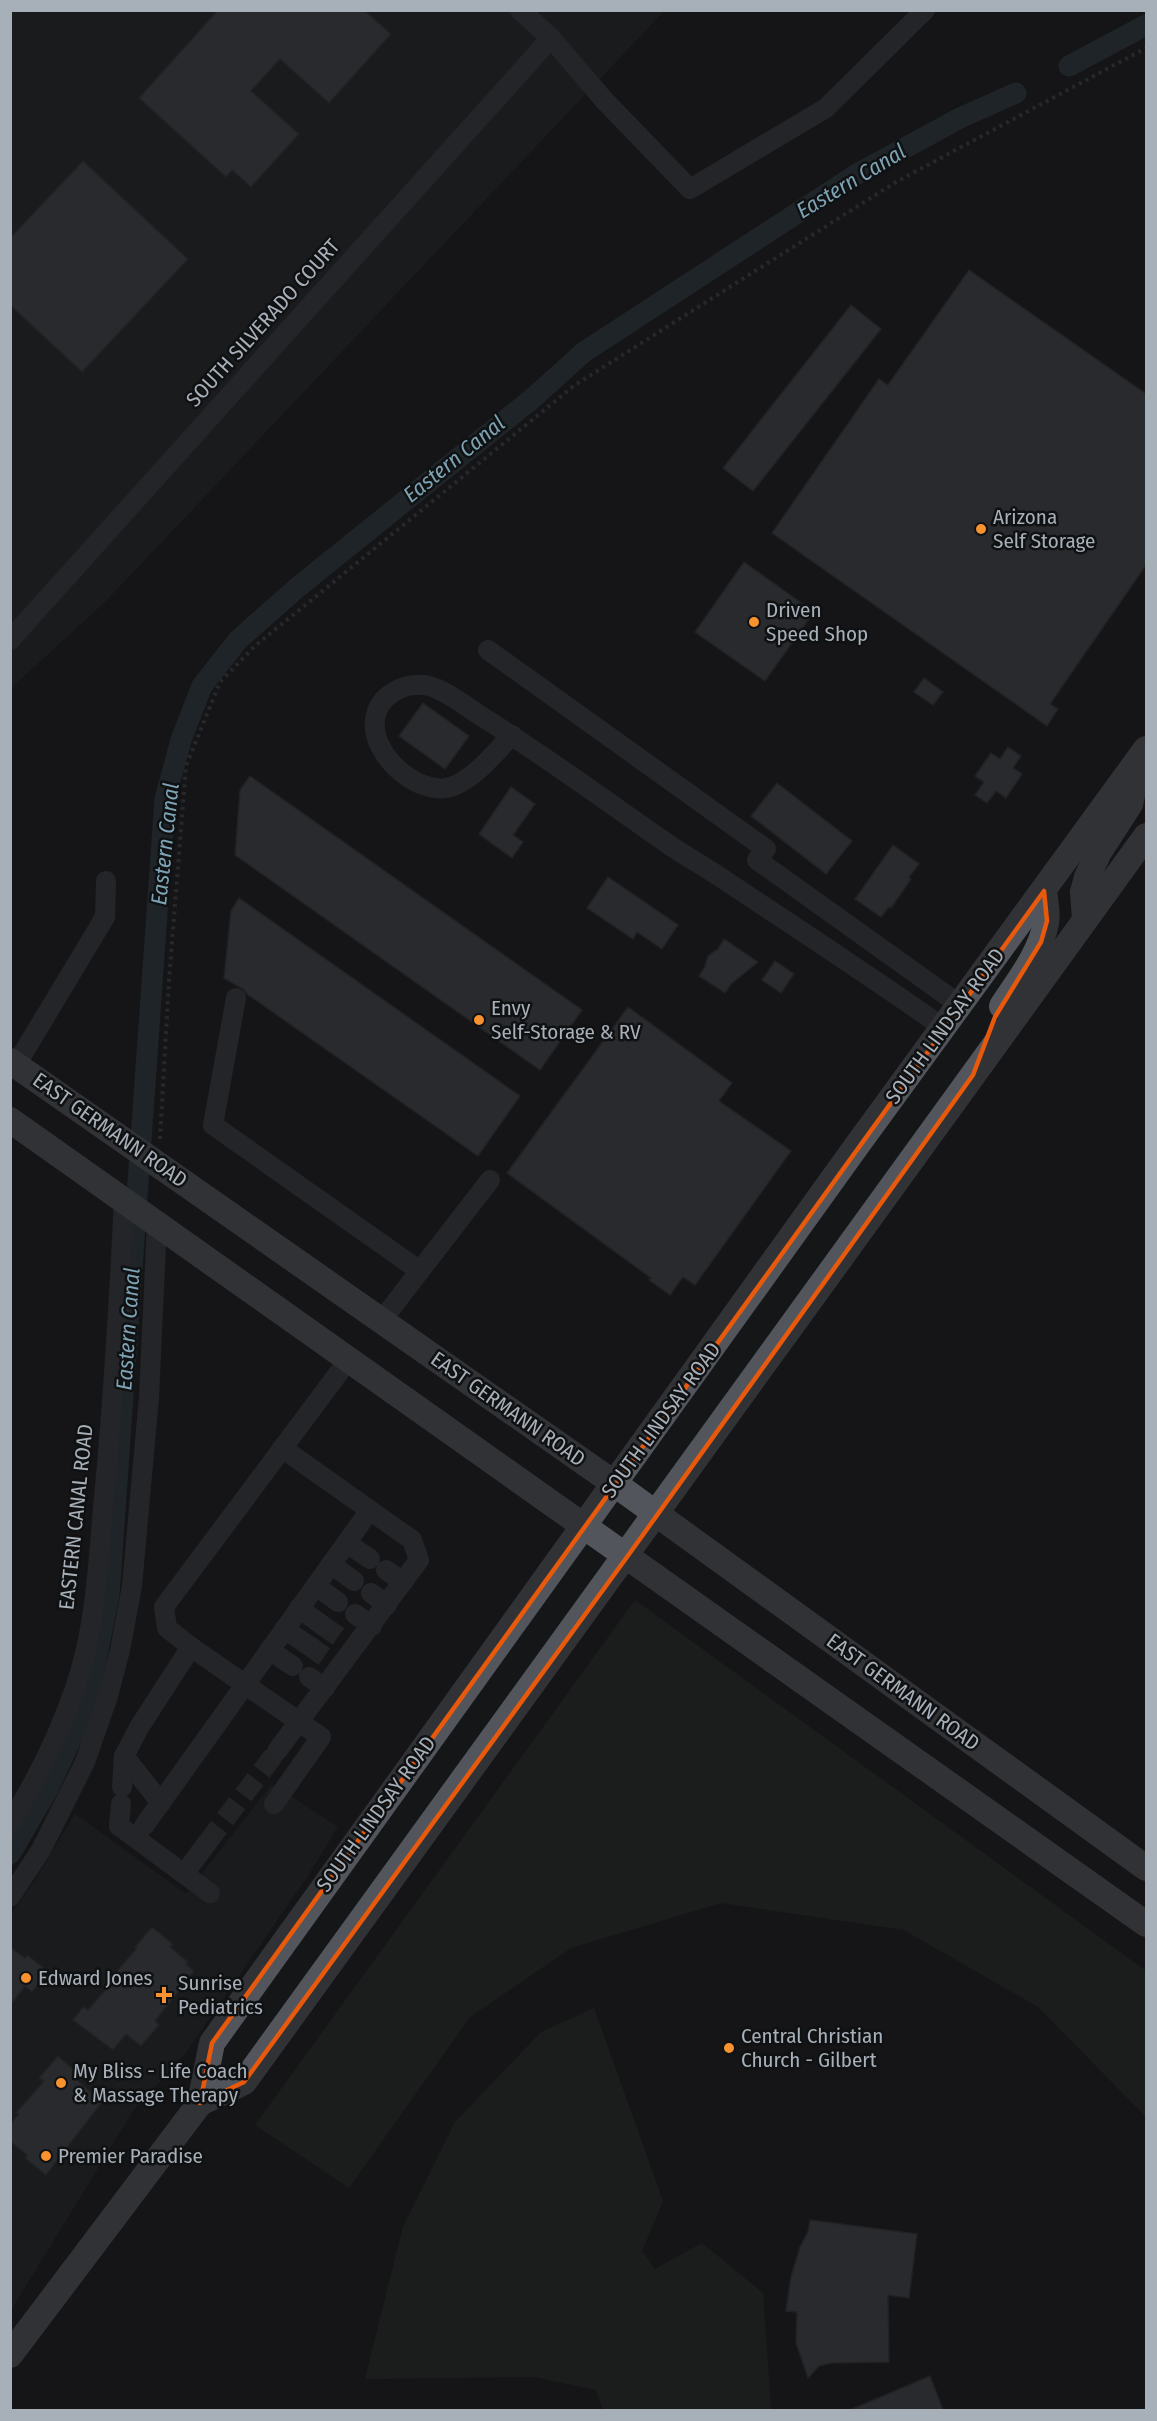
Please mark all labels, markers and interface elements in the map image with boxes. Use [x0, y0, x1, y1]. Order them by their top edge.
water label: Eastern Canal [791, 138, 911, 224]
street label: SOUTH SILVERADO COURT [181, 233, 345, 412]
water label: Eastern Canal [398, 410, 510, 508]
place label: Arizona Self Storage [993, 504, 1095, 554]
marker: Arizona Self Storage [974, 522, 988, 536]
place label: Driven Speed Shop [766, 597, 868, 647]
marker: Driven Speed Shop [747, 615, 761, 629]
water label: Eastern Canal [145, 781, 185, 906]
street label: SOUTH LINDSAY ROAD [880, 943, 1010, 1109]
place label: Envy Self-Storage & RV [491, 995, 641, 1045]
marker: Envy Self-Storage & RV [472, 1013, 486, 1027]
street label: EAST GERMANN ROAD [28, 1067, 192, 1193]
water label: Eastern Canal [110, 1267, 146, 1391]
street label: SOUTH LINDSAY ROAD [596, 1337, 726, 1503]
street label: EAST GERMANN ROAD [426, 1346, 590, 1472]
street label: EASTERN CANAL ROAD [53, 1423, 99, 1611]
street label: EAST GERMANN ROAD [821, 1628, 985, 1756]
street label: SOUTH LINDSAY ROAD [311, 1731, 441, 1897]
place label: Edward Jones [38, 1965, 153, 1991]
place label: Sunrise Pediatrics [178, 1970, 263, 2020]
marker: Edward Jones [19, 1971, 33, 1985]
marker: Sunrise Pediatrics [155, 1986, 173, 2004]
place label: Central Christian Church - Gilbert [741, 2023, 883, 2073]
marker: Central Christian Church - Gilbert [722, 2041, 736, 2055]
place label: My Bliss - Life Coach & Massage Therapy [73, 2058, 247, 2108]
marker: My Bliss - Life Coach & Massage Therapy [54, 2076, 68, 2090]
place label: Premier Paradise [58, 2143, 203, 2169]
marker: Premier Paradise [39, 2149, 53, 2163]

